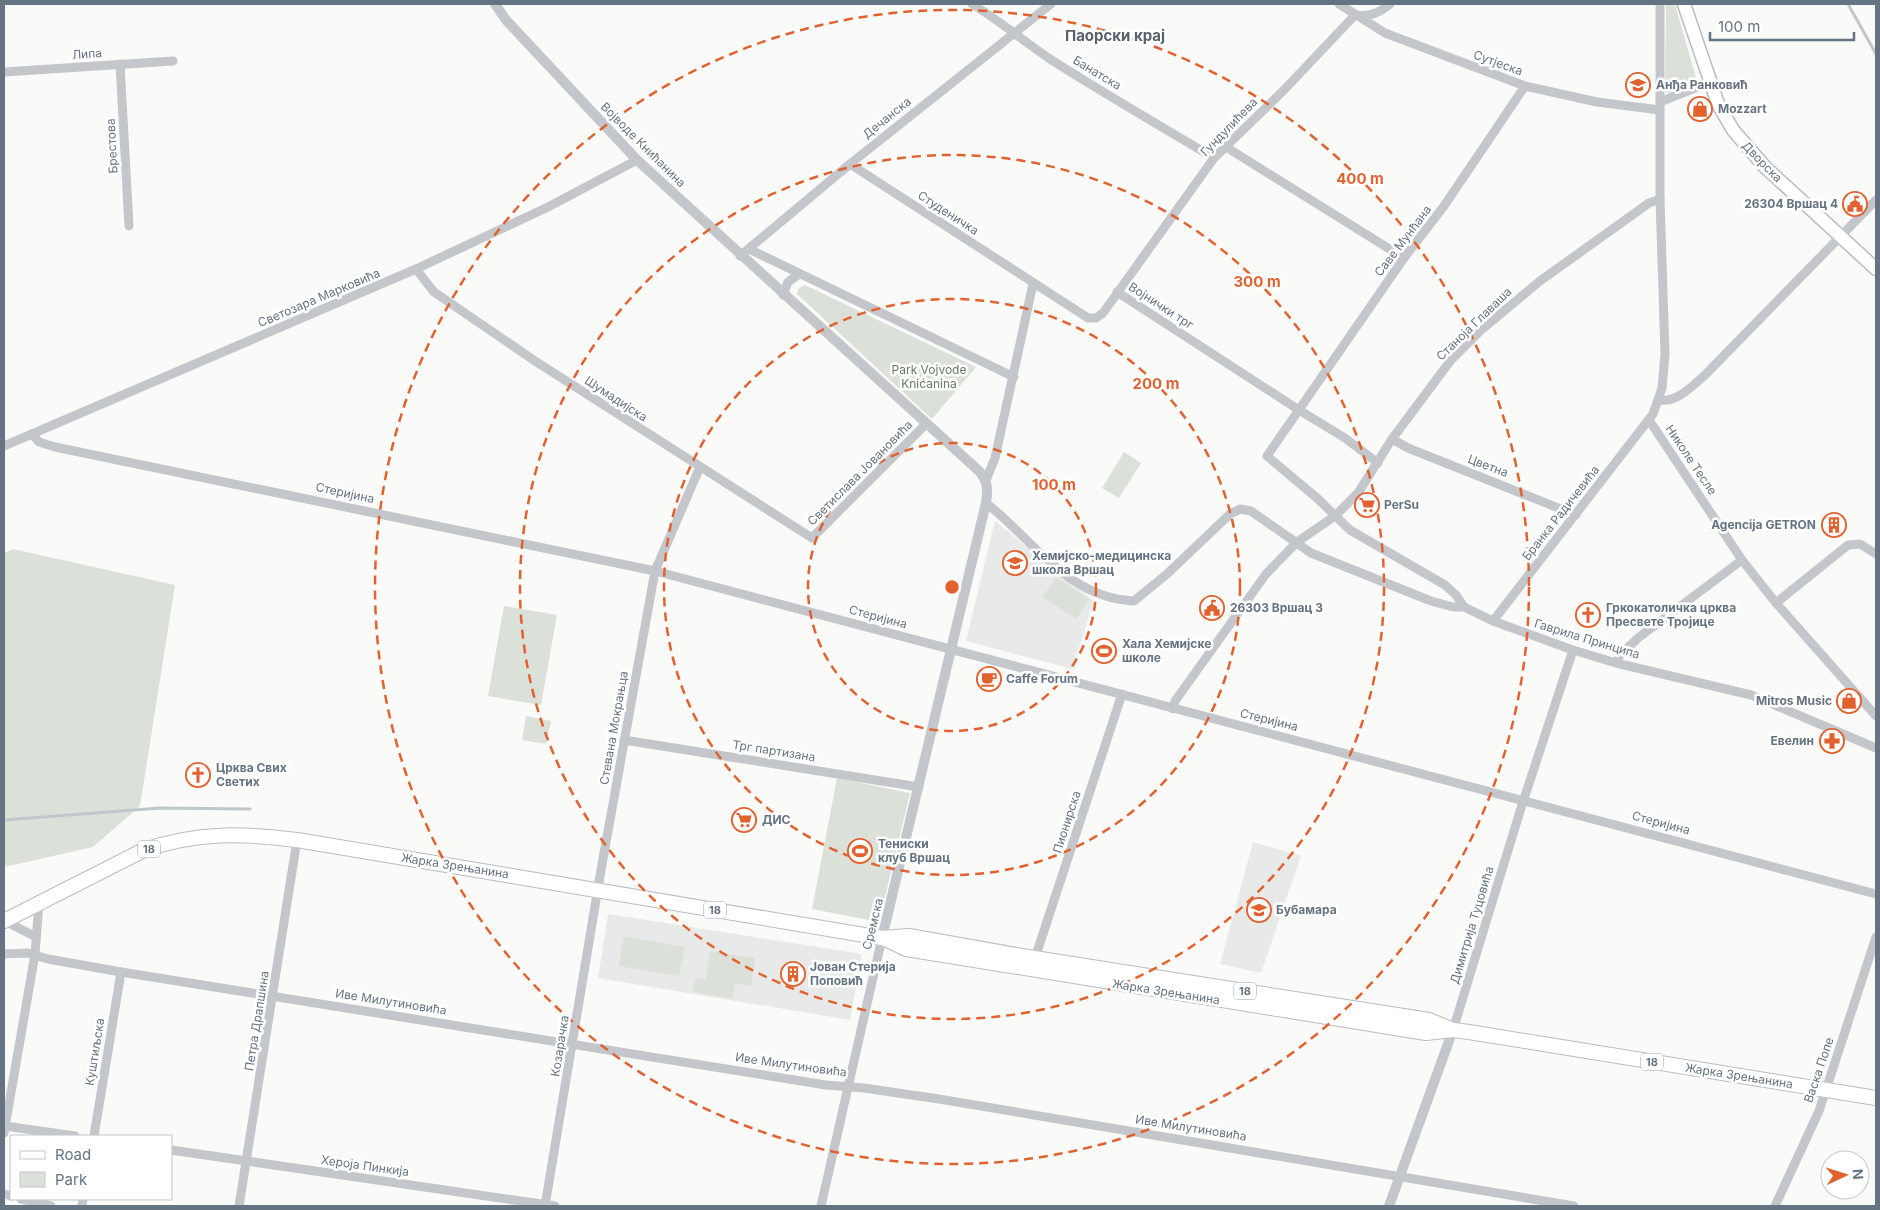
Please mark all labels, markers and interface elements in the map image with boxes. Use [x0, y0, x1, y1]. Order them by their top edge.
scale bar [1710, 10, 1854, 42]
text: 100 m [1718, 17, 1760, 36]
district label: Паорски крај [1065, 26, 1165, 45]
street label: Липа [72, 45, 102, 62]
street label: Сутјеска [1471, 47, 1525, 78]
street label: Банатска [1070, 52, 1124, 93]
school or university icon: Анђа Ранковић [1625, 72, 1651, 98]
place label: Анђа Ранковић [1656, 77, 1748, 92]
street label: Дечанска [860, 94, 914, 142]
street label: Гундулићева [1197, 94, 1260, 159]
shop icon: Mozzart [1687, 96, 1713, 122]
street label: Војводе Книћанина [598, 99, 689, 190]
place label: Mozzart [1718, 101, 1767, 116]
street label: Брестова [103, 118, 120, 174]
street label: Дворска [1739, 138, 1786, 185]
text: 400 m [1336, 169, 1384, 188]
street label: Студеничка [915, 187, 982, 238]
public building icon: 26304 Вршац 4 [1842, 191, 1868, 217]
place label: 26304 Вршац 4 [1744, 196, 1838, 211]
street label: Саве Мунћана [1371, 202, 1434, 279]
street label: Светозара Марковића [255, 265, 382, 330]
text: 300 m [1233, 272, 1281, 291]
street label: Војнички трг [1126, 279, 1197, 332]
street label: Станоја Главаша [1433, 284, 1515, 363]
park label: Park Vojvode Knićanina [892, 362, 966, 391]
street label: Шумадијска [582, 373, 651, 424]
text: 200 m [1133, 374, 1179, 393]
street label: Светислава Јовановића [804, 417, 915, 528]
street label: Николе Тесле [1662, 422, 1720, 498]
street label: Цветна [1466, 451, 1510, 480]
street label: Бранка Радичевића [1519, 462, 1602, 563]
text: 100 m [1032, 475, 1076, 494]
street label: Стеријина [314, 479, 376, 506]
supermarket icon: PerSu [1354, 492, 1380, 518]
place label: PerSu [1384, 497, 1419, 512]
building icon: Agencija GETRON [1821, 512, 1847, 538]
place label: Agencija GETRON [1711, 517, 1816, 532]
place label: Хемијско-медицинска школа Вршац [1032, 548, 1171, 577]
school or university icon: Хемијско-медицинска школа Вршац [1002, 550, 1028, 576]
centre of rings [943, 578, 961, 596]
public building icon: 26303 Вршац 3 [1199, 595, 1225, 621]
place label: 26303 Вршац 3 [1230, 600, 1323, 615]
place label: Гркокатоличка црква Пресвете Тројице [1606, 600, 1736, 629]
street label: Стеријина [847, 602, 909, 631]
church icon: Гркокатоличка црква Пресвете Тројице [1575, 602, 1601, 628]
street label: Гаврила Принципа [1533, 615, 1642, 662]
place label: Хала Хемијске школе [1122, 636, 1211, 665]
sports icon: Хала Хемијске школе [1091, 638, 1117, 664]
cafe icon: Caffe Forum [976, 666, 1002, 692]
street label: Стевана Мокрањца [596, 670, 631, 786]
place label: Caffe Forum [1006, 671, 1078, 686]
shop icon: Mitros Music [1836, 688, 1862, 714]
place label: Mitros Music [1756, 693, 1832, 708]
street label: Стеријина [1238, 705, 1300, 734]
pharmacy icon: Евелин [1819, 728, 1845, 754]
place label: Евелин [1770, 733, 1814, 748]
street label: Трг партизана [732, 737, 817, 764]
place label: Црква Свих Светих [216, 760, 287, 789]
church icon: Црква Свих Светих [185, 762, 211, 788]
street label: Пионирска [1049, 789, 1084, 855]
supermarket icon: ДИС [731, 807, 757, 833]
street label: Стеријина [1630, 808, 1692, 837]
place label: ДИС [762, 812, 791, 827]
place label: Тениски клуб Вршац [878, 836, 950, 865]
sports icon: Тениски клуб Вршац [847, 838, 873, 864]
road number: 18 [138, 841, 160, 858]
street label: Жарка Зрењанина [400, 850, 510, 881]
street label: Димитрија Туцовића [1446, 864, 1497, 986]
street label: Сремска [859, 897, 886, 951]
school or university icon: Бубамара [1246, 897, 1272, 923]
road number: 18 [704, 902, 726, 918]
place label: Бубамара [1276, 902, 1337, 917]
place label: Јован Стерија Поповић [810, 959, 896, 988]
building icon: Јован Стерија Поповић [780, 961, 806, 987]
street label: Петра Драпшина [241, 970, 272, 1072]
street label: Жарка Зрењанина [1111, 976, 1221, 1007]
road number: 18 [1234, 982, 1256, 999]
street label: Иве Милутиновића [334, 985, 448, 1018]
street label: Козарачка [547, 1014, 572, 1078]
street label: Куштиљска [82, 1017, 107, 1087]
street label: Васка Попе [1800, 1035, 1837, 1105]
street label: Иве Милутиновића [734, 1049, 848, 1080]
road number: 18 [1641, 1054, 1663, 1070]
street label: Жарка Зрењанина [1684, 1060, 1794, 1091]
street label: Иве Милутиновића [1134, 1111, 1248, 1144]
legend [10, 1135, 172, 1200]
text: Road [55, 1145, 91, 1164]
north arrow [1820, 1150, 1870, 1200]
street label: Хероја Пинкија [320, 1152, 410, 1179]
text: N [1850, 1168, 1867, 1180]
text: Park [55, 1170, 88, 1189]

